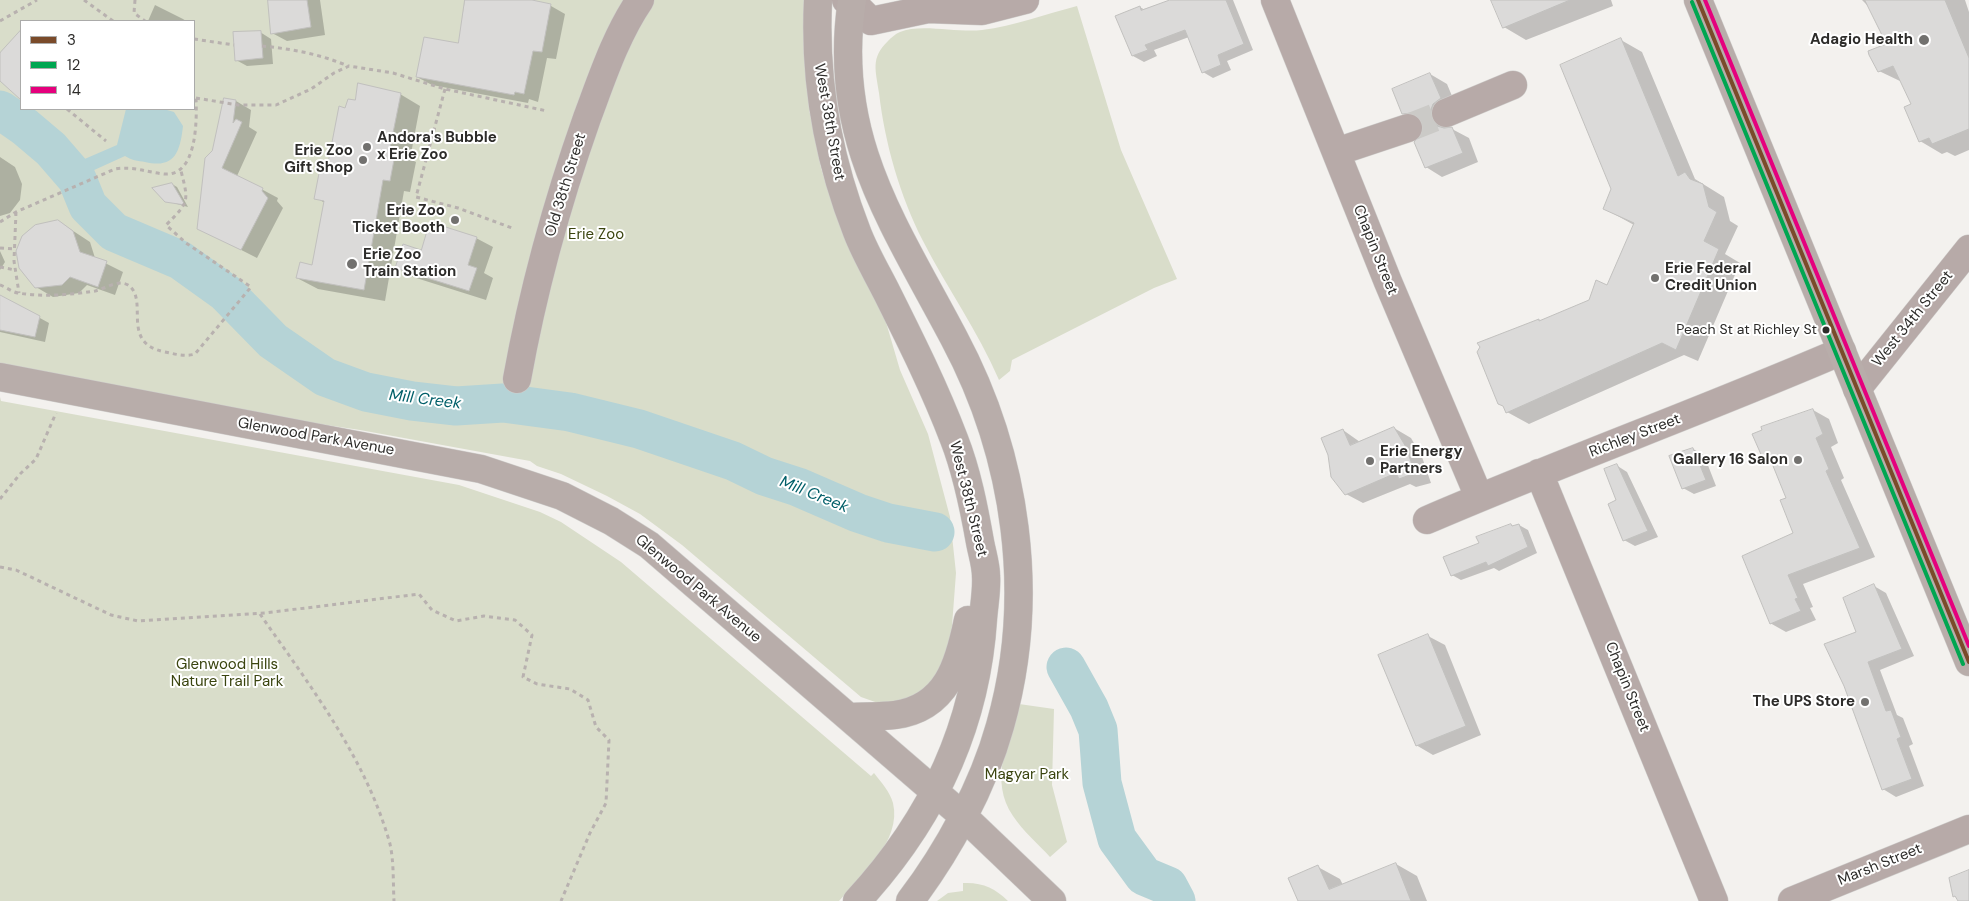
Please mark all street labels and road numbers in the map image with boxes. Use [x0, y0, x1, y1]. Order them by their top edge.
street label: West 38th Street [810, 62, 848, 182]
street label: Old 38th Street [542, 131, 590, 239]
street label: Chapin Street [1349, 202, 1401, 298]
street label: West 34th Street [1869, 267, 1957, 371]
street label: Richley Street [1587, 410, 1683, 462]
street label: Glenwood Park Avenue [236, 414, 396, 460]
street label: West 38th Street [945, 439, 991, 559]
street label: Glenwood Park Avenue [631, 531, 765, 647]
street label: Chapin Street [1601, 639, 1653, 735]
street label: Marsh Street [1835, 840, 1925, 890]

